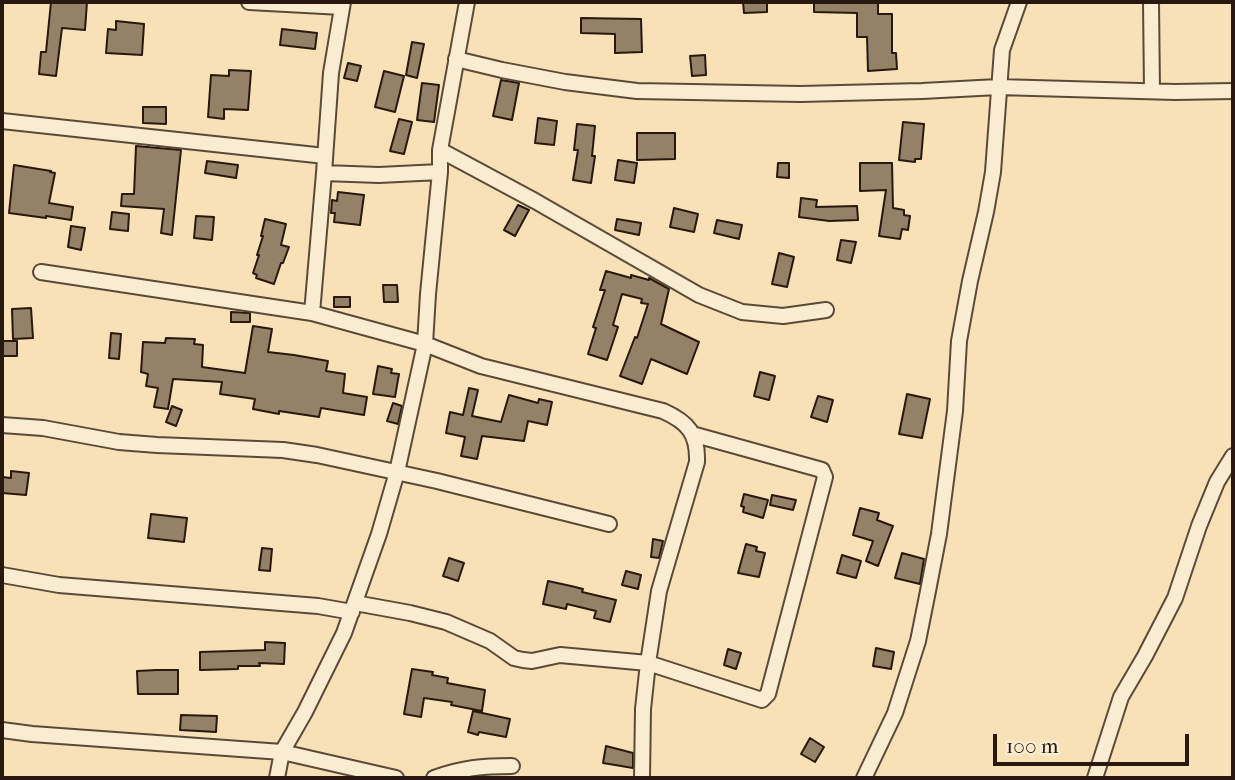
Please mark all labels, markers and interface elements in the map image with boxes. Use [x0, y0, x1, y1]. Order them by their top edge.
scale bar [997, 720, 1193, 764]
text: 100 m [1006, 734, 1059, 758]

